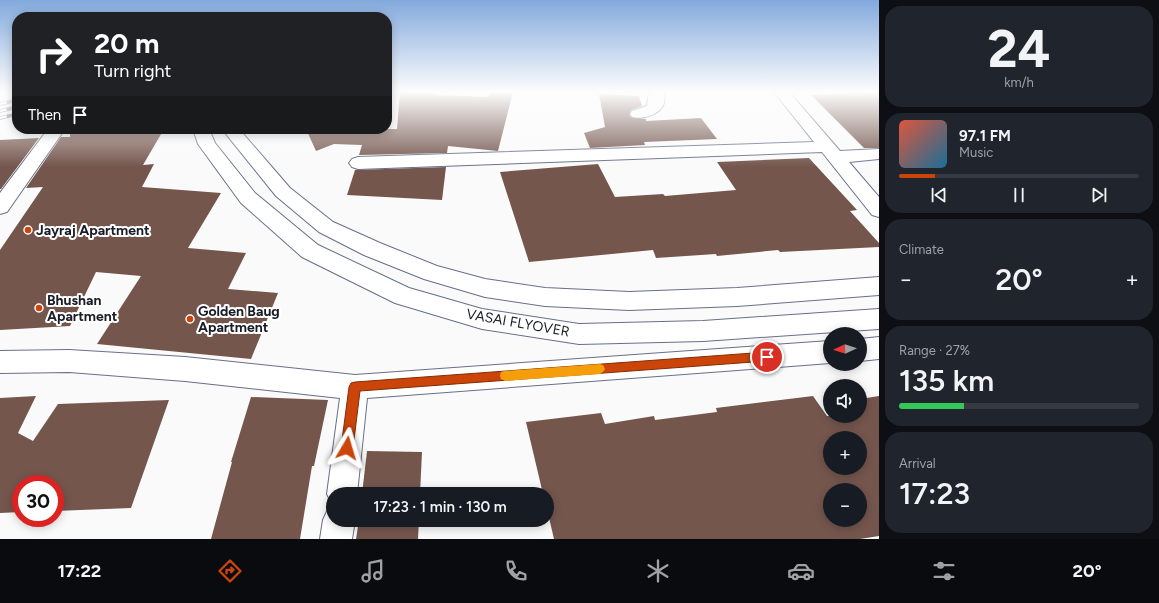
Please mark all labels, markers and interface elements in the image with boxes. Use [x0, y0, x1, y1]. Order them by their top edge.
text: 24 [987, 18, 1051, 80]
text: 20 m [94, 26, 159, 60]
icon: right [28, 28, 80, 80]
text: Turn right [94, 60, 171, 82]
text: km/h [1004, 75, 1034, 90]
icon: arrive [69, 104, 91, 126]
text: Then [28, 106, 61, 124]
text: 97.1 FM [959, 127, 1011, 145]
text: Music [959, 145, 993, 160]
icon: previous [928, 184, 950, 206]
icon: pause [1008, 184, 1030, 206]
icon: next [1088, 184, 1110, 206]
place label: Jayraj Apartment [36, 222, 150, 239]
marker: Jayraj Apartment [23, 225, 33, 235]
text: Climate [899, 242, 944, 257]
text: 20° [995, 261, 1043, 298]
text: − [899, 266, 913, 293]
text: + [1125, 266, 1139, 293]
place label: Bhushan Apartment [47, 292, 118, 325]
marker: Bhushan Apartment [34, 303, 44, 313]
place label: Golden Baug Apartment [198, 303, 280, 336]
street label: VASAI FLYOVER [465, 306, 571, 340]
marker: Golden Baug Apartment [185, 314, 195, 324]
north arrow [823, 327, 867, 371]
map controls [823, 327, 867, 527]
pin [750, 340, 784, 374]
text: Range · 27% [899, 343, 970, 358]
icon: arrive [756, 346, 778, 368]
text: 135 km [899, 362, 994, 399]
button: sound [823, 379, 867, 423]
position arrow [326, 427, 368, 469]
button: + [823, 431, 867, 475]
text: Arrival [899, 456, 936, 471]
speed limit sign: 30 [12, 475, 64, 527]
text: 17:23 [899, 475, 970, 512]
button: − [823, 483, 867, 527]
text: 17:23 · 1 min · 130 m [373, 498, 507, 516]
icon: directions [216, 557, 244, 585]
icon: music [359, 557, 387, 585]
icon: phone [502, 557, 530, 585]
icon: climate [644, 557, 672, 585]
icon: car [787, 557, 815, 585]
icon: filters [930, 557, 958, 585]
text: 17:22 [57, 560, 101, 582]
text: 20° [1073, 560, 1102, 582]

